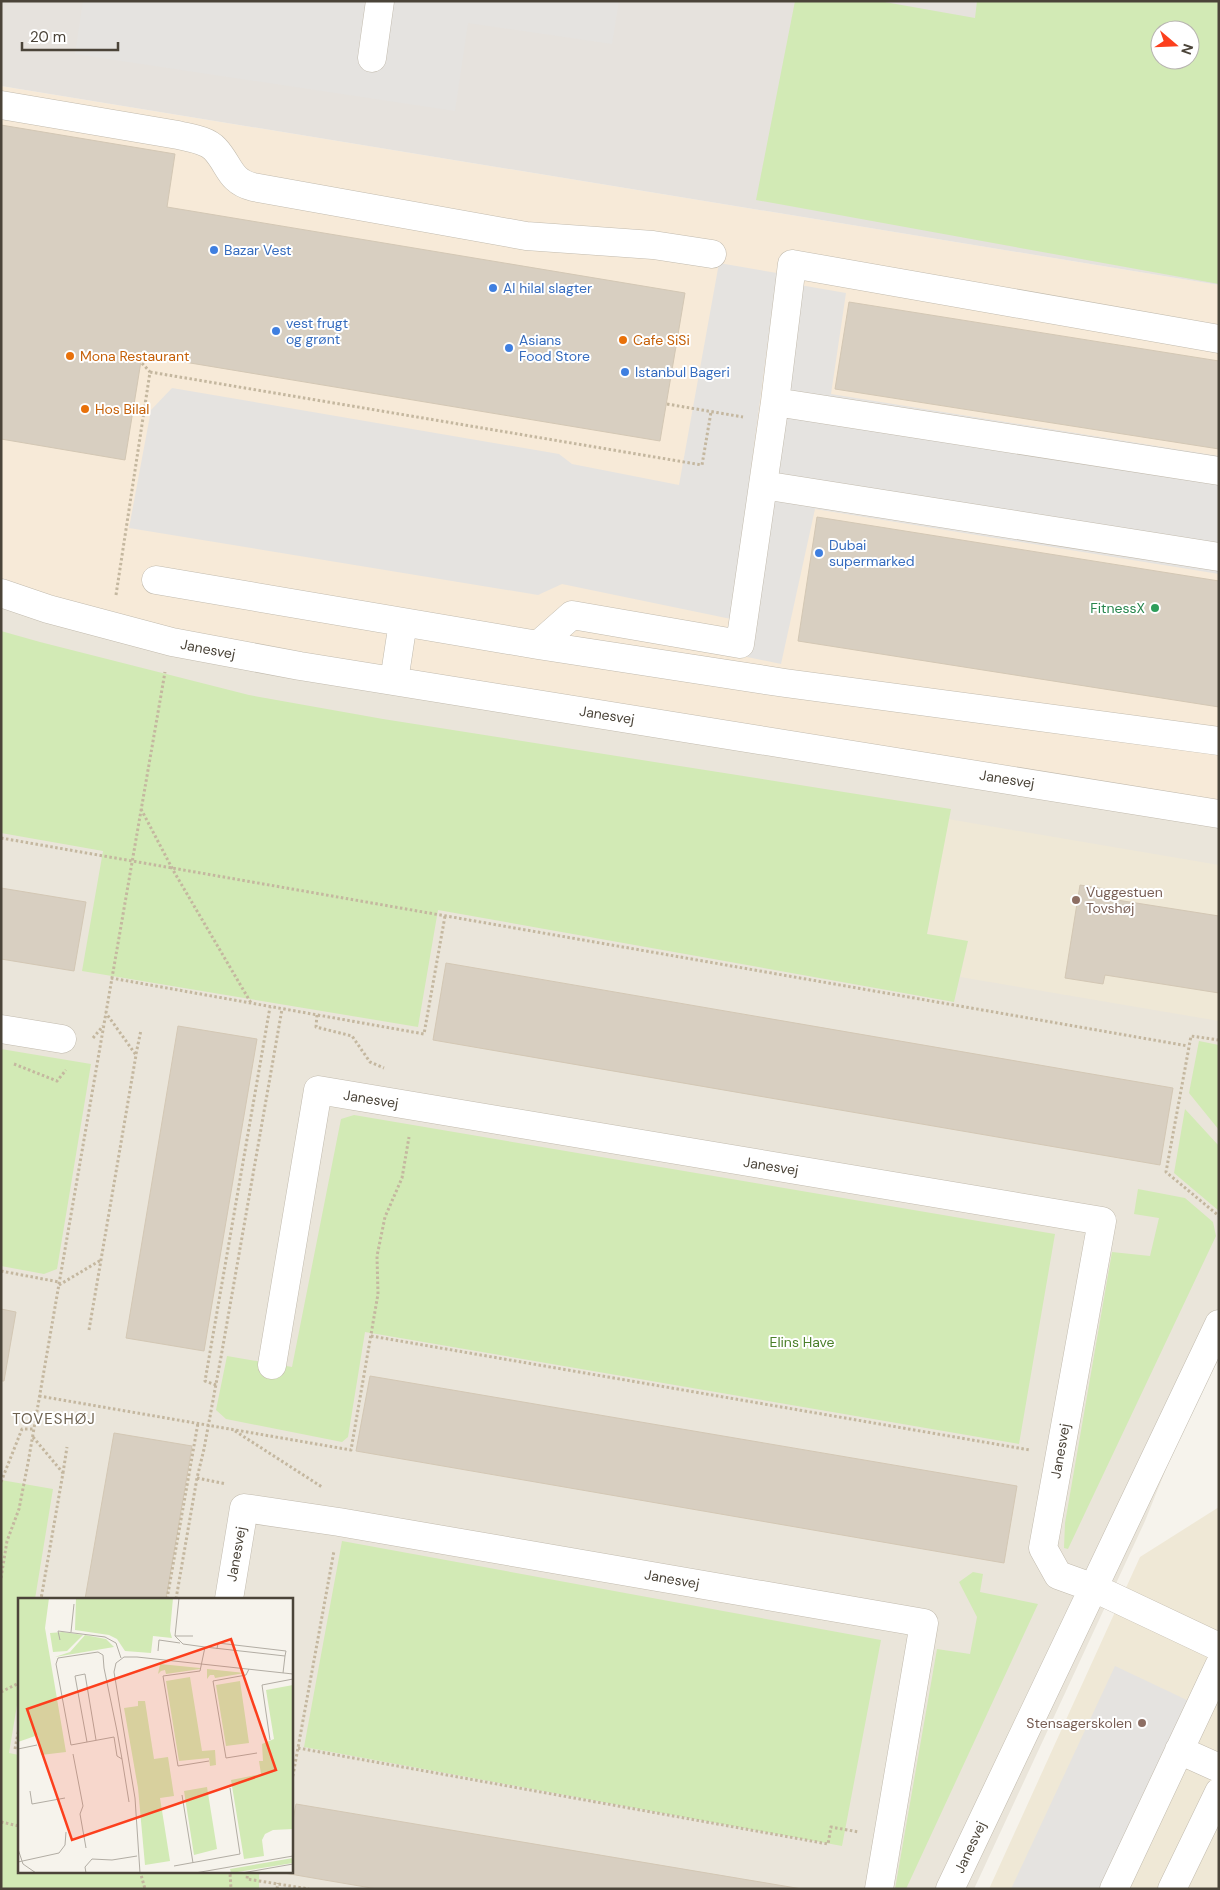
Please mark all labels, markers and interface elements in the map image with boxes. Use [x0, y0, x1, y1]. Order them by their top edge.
scale bar [22, 20, 119, 52]
north arrow [1150, 20, 1200, 70]
text: 20 m [30, 27, 66, 47]
text: N [1177, 41, 1197, 57]
place label: Bazar Vest [224, 241, 292, 259]
marker: Bazar Vest [208, 244, 220, 256]
place label: Al hilal slagter [503, 279, 592, 297]
marker: Al hilal slagter [487, 282, 499, 294]
place label: vest frugt og grønt [286, 314, 348, 348]
marker: vest frugt og grønt [270, 325, 282, 337]
place label: Asians Food Store [519, 331, 590, 365]
place label: Cafe SiSi [633, 331, 690, 349]
marker: Cafe SiSi [617, 334, 629, 346]
marker: Asians Food Store [503, 342, 515, 354]
place label: Mona Restaurant [80, 347, 189, 365]
marker: Mona Restaurant [64, 350, 76, 362]
place label: Istanbul Bageri [635, 363, 730, 381]
marker: Istanbul Bageri [619, 366, 631, 378]
place label: Hos Bilal [95, 400, 149, 418]
marker: Hos Bilal [79, 403, 91, 415]
place label: Dubai supermarked [829, 536, 915, 570]
marker: Dubai supermarked [813, 547, 825, 559]
place label: FitnessX [1090, 599, 1145, 617]
marker: FitnessX [1149, 602, 1161, 614]
street label: Janesvej [179, 635, 237, 663]
street label: Janesvej [578, 702, 636, 728]
street label: Janesvej [978, 766, 1036, 792]
place label: Vuggestuen Tovshøj [1086, 883, 1163, 917]
marker: Vuggestuen Tovshøj [1070, 894, 1082, 906]
street label: Janesvej [342, 1086, 400, 1112]
street label: Janesvej [742, 1153, 800, 1179]
park label: Elins Have [769, 1333, 835, 1351]
district label: TOVESHØJ [12, 1409, 96, 1429]
street label: Janesvej [1046, 1422, 1074, 1480]
street label: Janesvej [222, 1525, 250, 1583]
street label: Janesvej [643, 1565, 701, 1593]
inset map [18, 1598, 292, 1872]
place label: Stensagerskolen [1026, 1714, 1132, 1732]
marker: Stensagerskolen [1136, 1717, 1148, 1729]
street label: Janesvej [950, 1818, 990, 1876]

